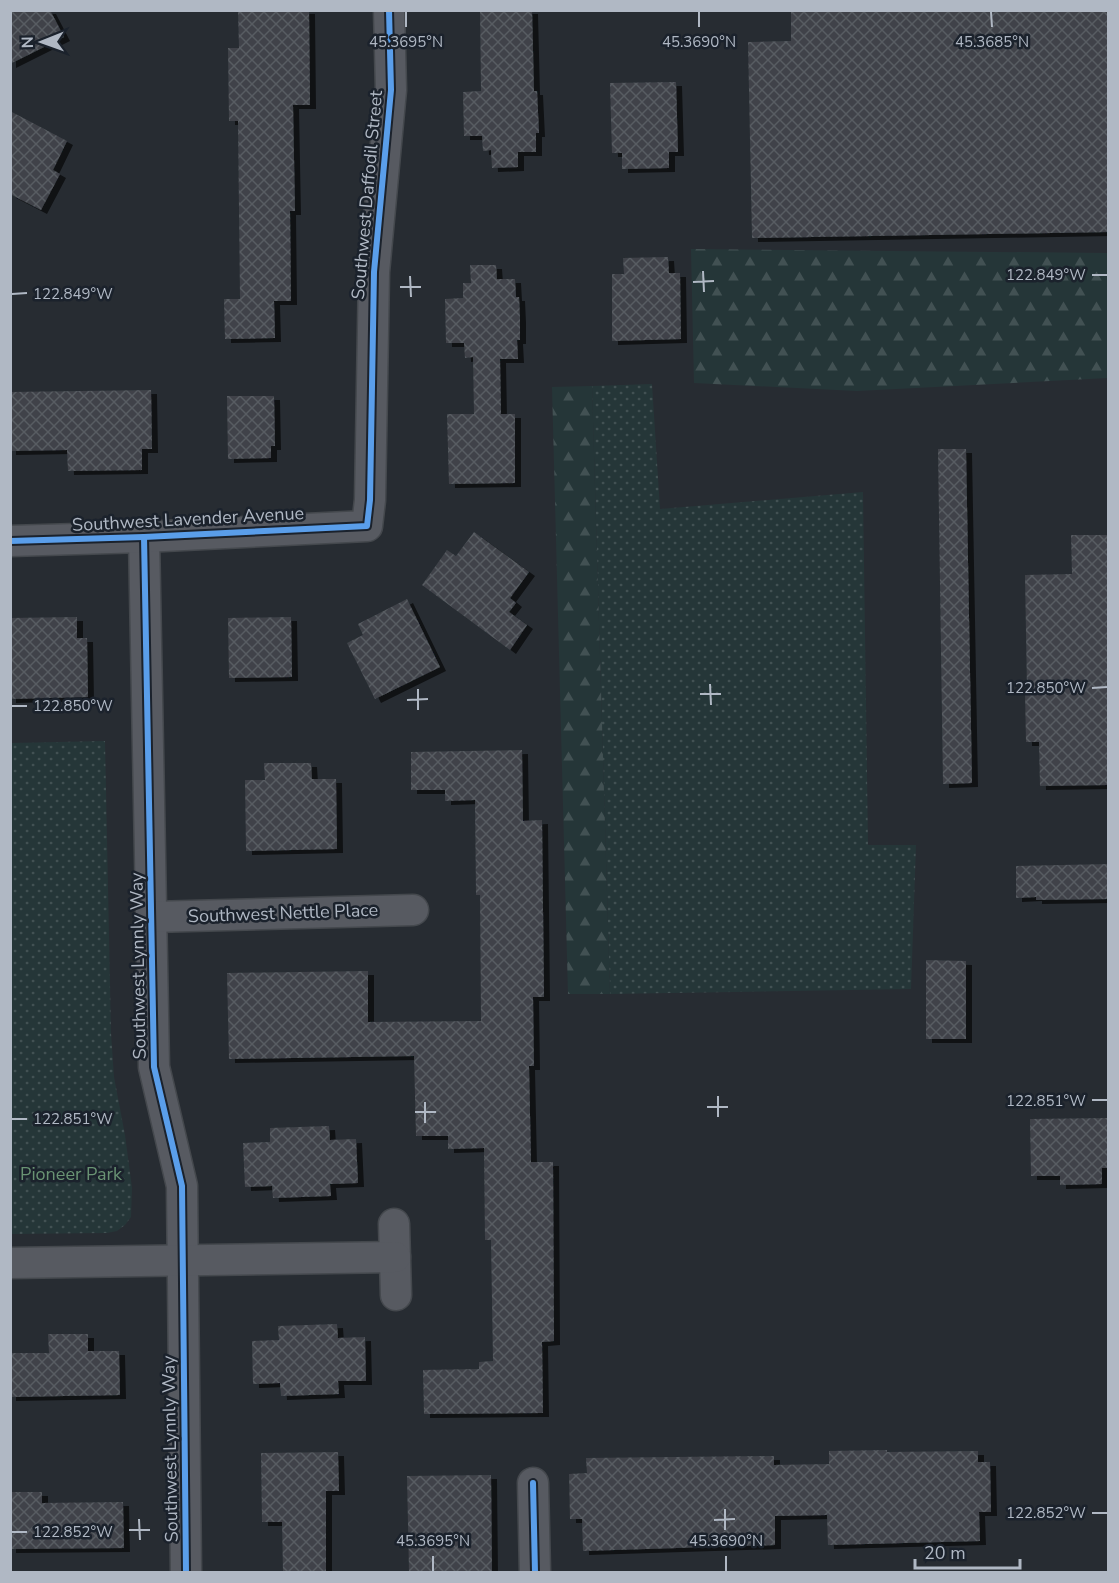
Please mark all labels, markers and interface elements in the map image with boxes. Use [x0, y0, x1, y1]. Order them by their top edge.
north arrow [12, 12, 72, 72]
text: 45.3695°N [369, 32, 443, 52]
text: 45.3690°N [662, 32, 736, 52]
text: 45.3685°N [955, 32, 1029, 52]
text: N [17, 36, 39, 48]
street label: Southwest Daffodil Street [346, 89, 388, 301]
text: 122.849°W [1006, 265, 1086, 285]
text: 122.849°W [33, 284, 113, 304]
street label: Southwest Lavender Avenue [71, 501, 305, 537]
text: 122.850°W [1006, 678, 1086, 698]
text: 122.850°W [33, 696, 113, 716]
street label: Southwest Lynnly Way [124, 872, 152, 1060]
street label: Southwest Nettle Place [187, 898, 379, 928]
text: 122.851°W [1006, 1091, 1086, 1111]
text: 122.851°W [33, 1109, 113, 1129]
park label: Pioneer Park [20, 1162, 123, 1186]
street label: Southwest Lynnly Way [156, 1355, 184, 1543]
text: 122.852°W [1006, 1503, 1086, 1523]
text: 122.852°W [33, 1522, 113, 1542]
text: 45.3695°N [396, 1531, 470, 1551]
text: 45.3690°N [689, 1531, 763, 1551]
scale bar [915, 1532, 1020, 1570]
text: 20 m [924, 1541, 966, 1565]

